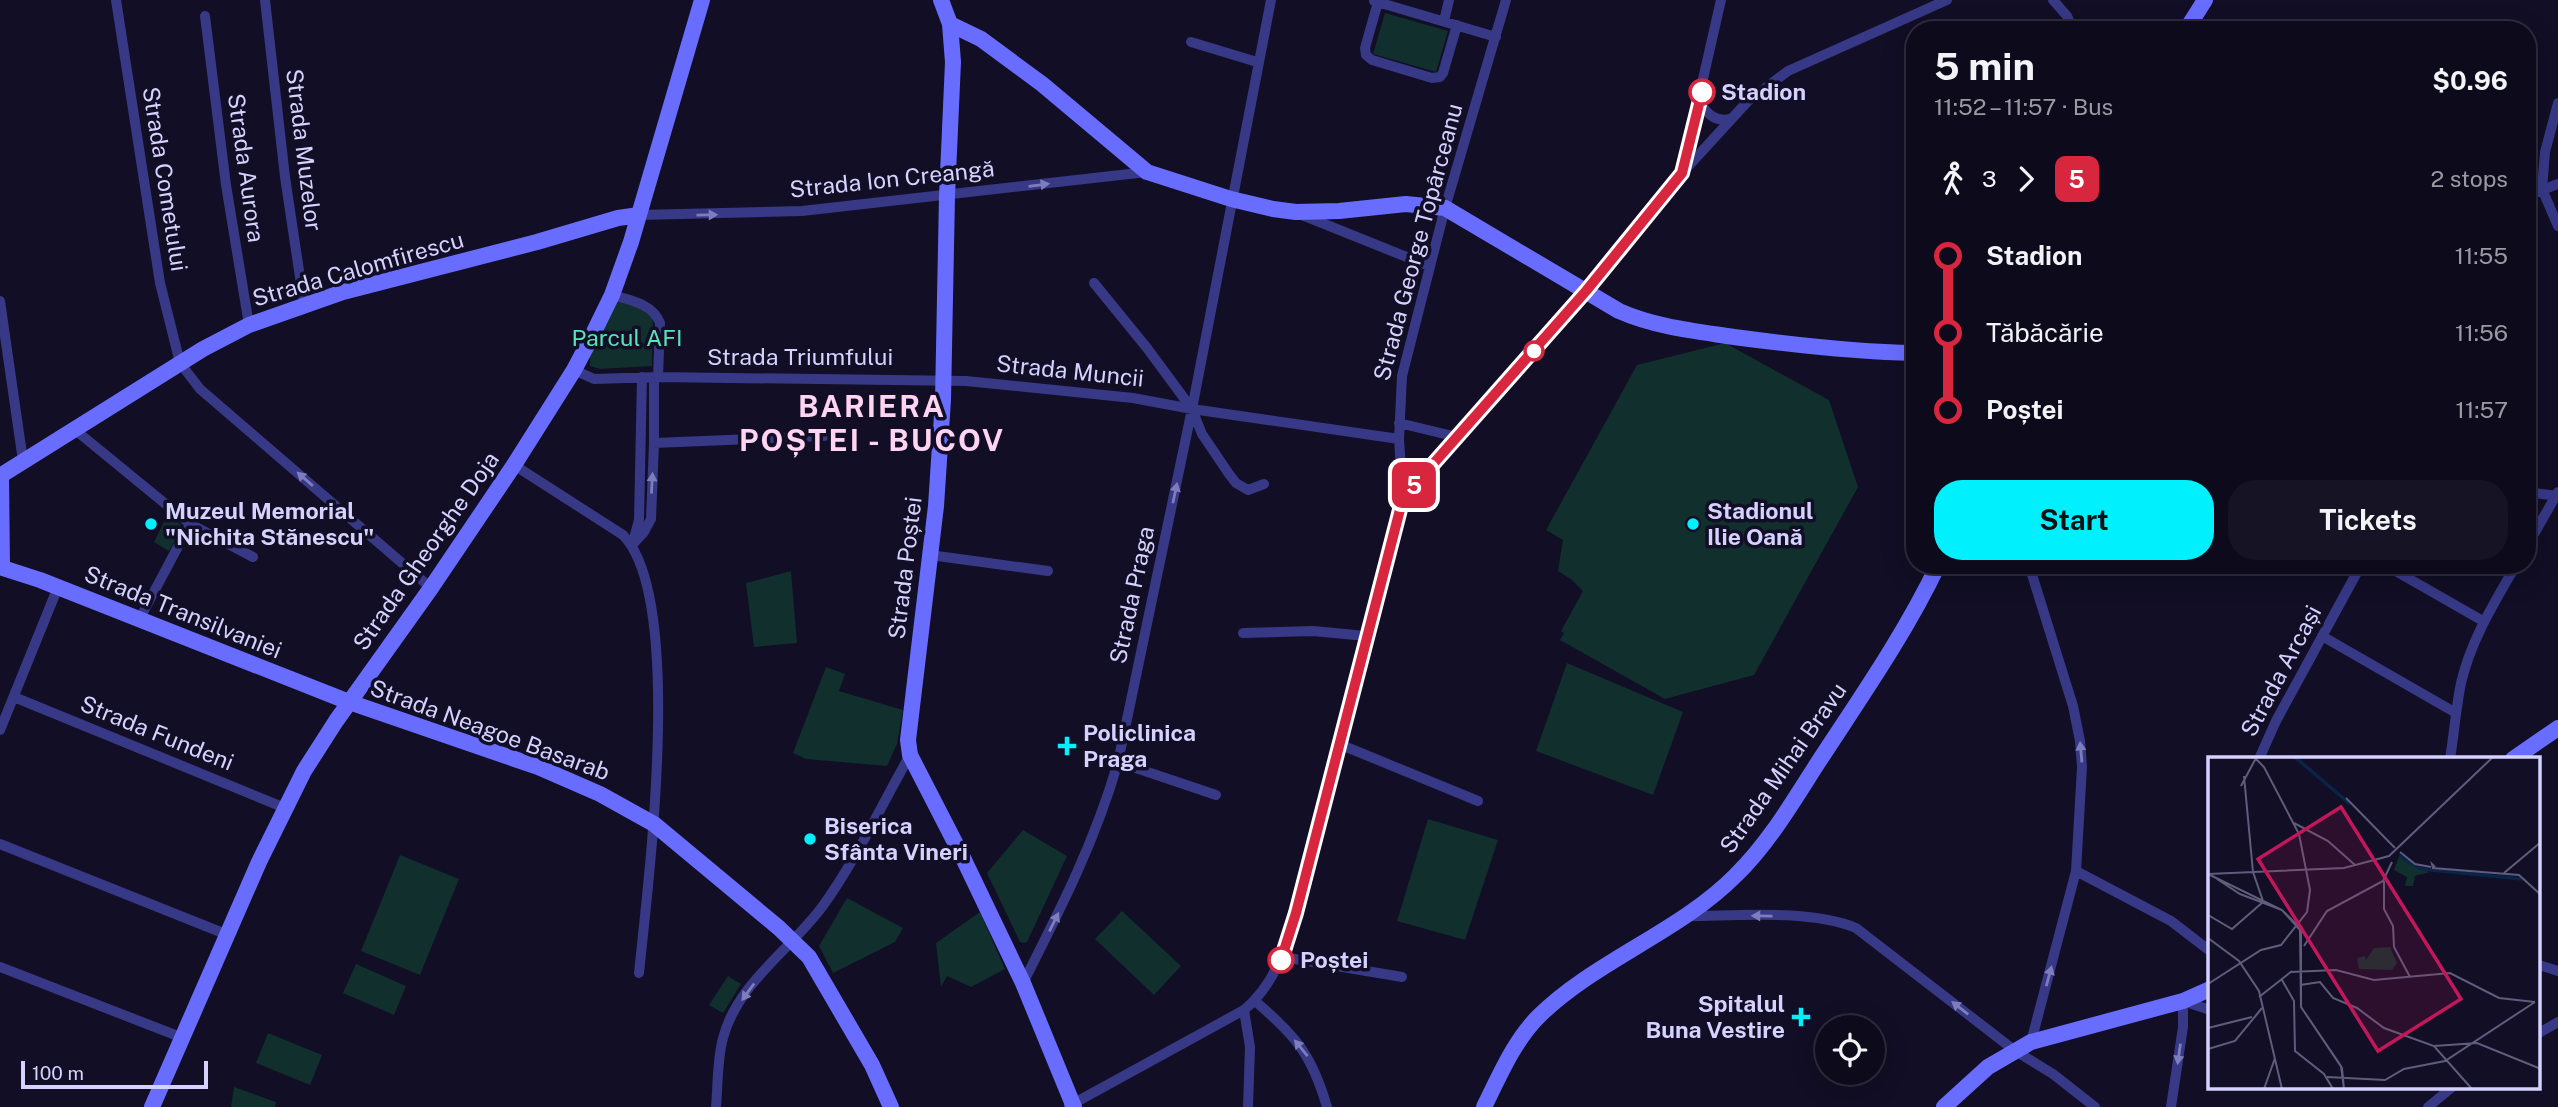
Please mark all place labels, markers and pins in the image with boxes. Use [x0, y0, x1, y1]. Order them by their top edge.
place label: Stadion [1721, 78, 1806, 105]
marker: Stadion [1689, 79, 1715, 105]
unlabelled marker [1524, 341, 1544, 361]
place label: Muzeul Memorial "Nichita Stănescu" [165, 497, 374, 550]
place label: Stadionul Ilie Oană [1707, 497, 1814, 550]
marker: Muzeul Memorial "Nichita Stănescu" [143, 516, 159, 532]
marker: Stadionul Ilie Oană [1685, 516, 1701, 532]
place label: Policlinica Praga [1083, 719, 1196, 772]
marker: Policlinica Praga [1057, 736, 1077, 756]
place label: Biserica Sfânta Vineri [824, 812, 968, 865]
marker: Biserica Sfânta Vineri [802, 831, 818, 847]
place label: Poștei [1300, 946, 1368, 973]
marker: Poștei [1268, 947, 1294, 973]
place label: Spitalul Buna Vestire [1645, 990, 1785, 1043]
marker: Spitalul Buna Vestire [1791, 1007, 1811, 1027]

